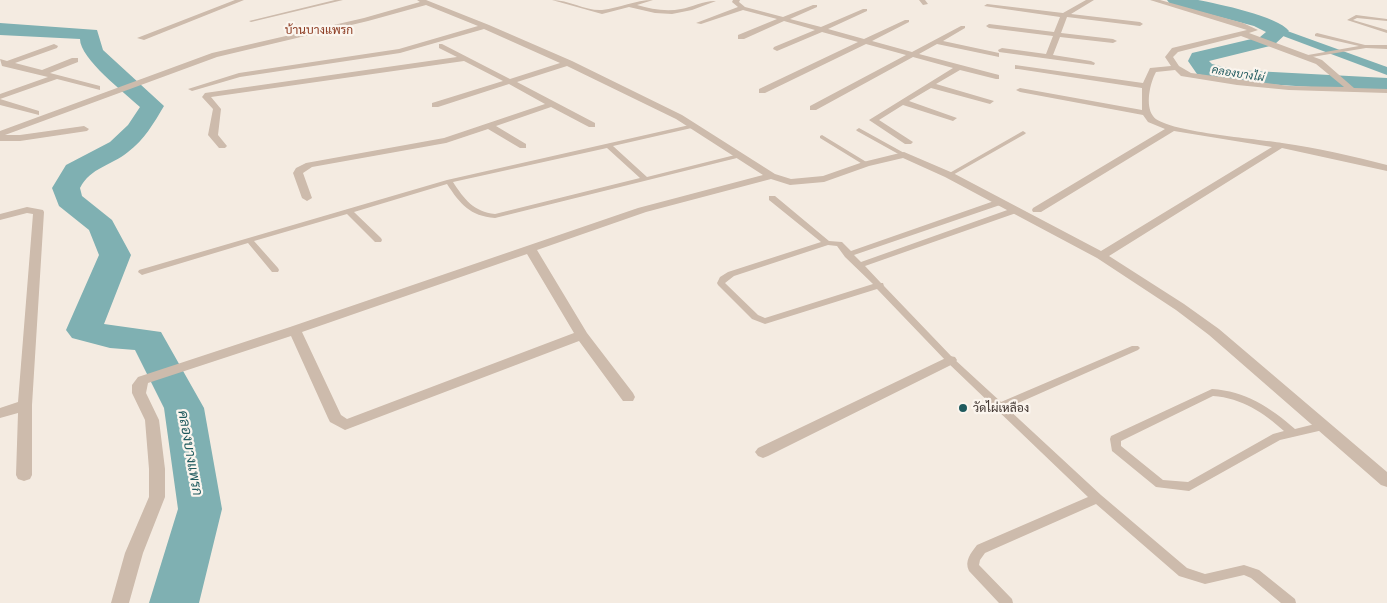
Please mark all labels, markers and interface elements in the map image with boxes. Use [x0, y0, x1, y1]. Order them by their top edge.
district label: บ้านบางแพรก [285, 23, 353, 37]
water label: คลองบางไผ่ [1211, 63, 1265, 85]
place label: วัดไผ่เหลือง [973, 401, 1029, 415]
marker: วัดไผ่เหลือง [957, 402, 969, 414]
water label: คลองบางแพรก [174, 409, 206, 497]

